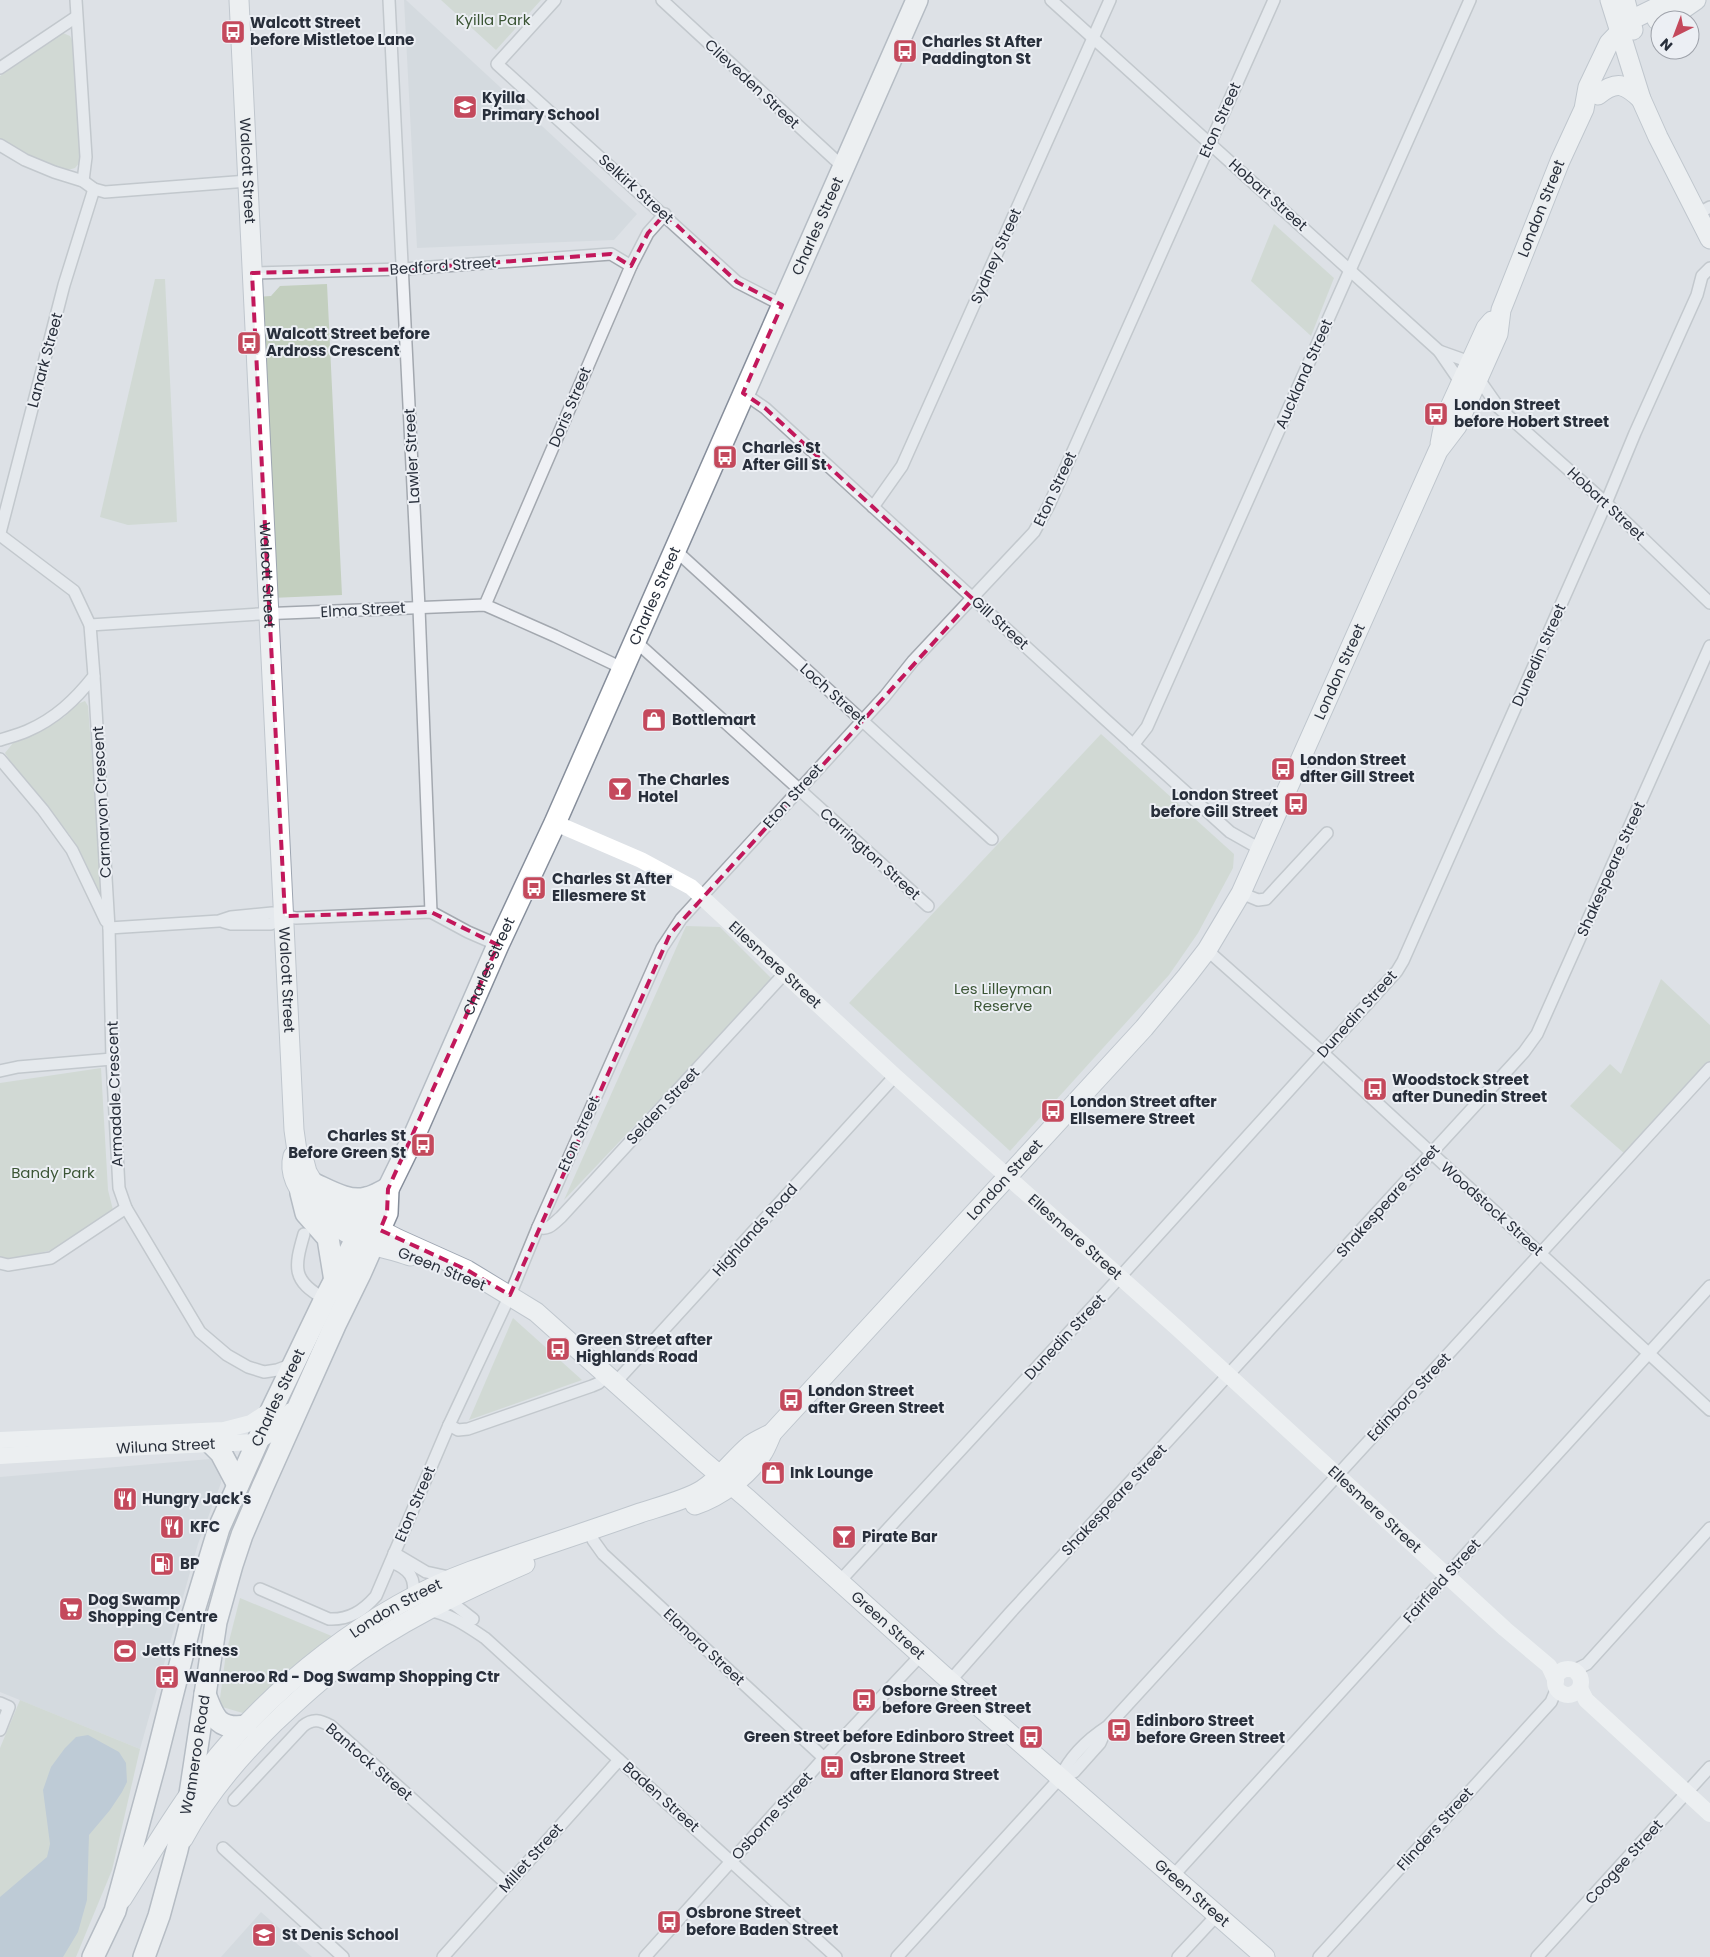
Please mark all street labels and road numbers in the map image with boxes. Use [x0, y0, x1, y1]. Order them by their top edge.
street label: Clieveden Street [700, 34, 804, 133]
street label: Eton Street [1194, 79, 1245, 161]
street label: Walcott Street [235, 117, 261, 224]
street label: Selkirk Street [594, 149, 678, 228]
street label: Hobart Street [1224, 154, 1312, 236]
street label: London Street [1512, 157, 1569, 260]
street label: Charles Street [786, 173, 848, 279]
street label: Sydney Street [965, 205, 1026, 307]
street label: Bedford Street [389, 251, 497, 280]
street label: Lanark Street [22, 310, 67, 410]
street label: Auckland Street [1270, 316, 1337, 432]
street label: Doris Street [543, 363, 596, 450]
street label: Lawler Street [399, 408, 424, 504]
street label: Eton Street [1028, 448, 1081, 530]
street label: Hobart Street [1563, 462, 1650, 545]
street label: Walcott Street [254, 522, 281, 629]
street label: Charles Street [623, 543, 685, 648]
street label: Gill Street [967, 591, 1034, 654]
street label: Elma Street [320, 597, 406, 622]
street label: Dunedin Street [1506, 600, 1571, 710]
street label: London Street [1309, 620, 1370, 723]
street label: Loch Street [796, 658, 871, 729]
street label: Carnarvon Crescent [87, 726, 116, 878]
street label: Eton Street [758, 759, 827, 833]
street label: Shakespeare Street [1571, 798, 1650, 940]
street label: Carrington Street [815, 803, 925, 905]
street label: Charles Street [457, 914, 520, 1019]
street label: Ellesmere Street [724, 916, 827, 1013]
street label: Walcott Street [274, 926, 300, 1033]
street label: Dunedin Street [1312, 966, 1401, 1062]
street label: Armadale Crescent [101, 1021, 128, 1168]
street label: Selden Street [621, 1062, 704, 1149]
street label: Eton Street [553, 1093, 604, 1175]
street label: London Street [962, 1134, 1047, 1224]
street label: Shakespeare Street [1331, 1139, 1444, 1262]
street label: Woodstock Street [1436, 1157, 1548, 1260]
street label: Highlands Road [707, 1179, 802, 1281]
street label: Ellesmere Street [1024, 1189, 1127, 1284]
street label: Green Street [395, 1241, 489, 1296]
street label: Dunedin Street [1019, 1289, 1110, 1384]
street label: Charles Street [246, 1345, 310, 1450]
street label: Edinboro Street [1362, 1348, 1455, 1446]
street label: Wiluna Street [115, 1433, 216, 1459]
street label: Shakespeare Street [1056, 1439, 1171, 1560]
street label: Ellesmere Street [1324, 1461, 1426, 1557]
street label: Eton Street [389, 1463, 440, 1545]
street label: Fairfield Street [1398, 1534, 1485, 1627]
street label: London Street [345, 1573, 445, 1643]
street label: Green Street [847, 1586, 930, 1664]
street label: Elanora Street [659, 1603, 750, 1690]
street label: Wanneroo Road [175, 1693, 215, 1817]
street label: Bantock Street [321, 1718, 417, 1805]
street label: Baden Street [619, 1757, 704, 1837]
street label: Osborne Street [726, 1767, 817, 1864]
street label: Flinders Street [1392, 1782, 1478, 1875]
street label: Coogee Street [1580, 1815, 1667, 1909]
street label: Millet Street [494, 1818, 567, 1897]
street label: Green Street [1150, 1854, 1234, 1931]

